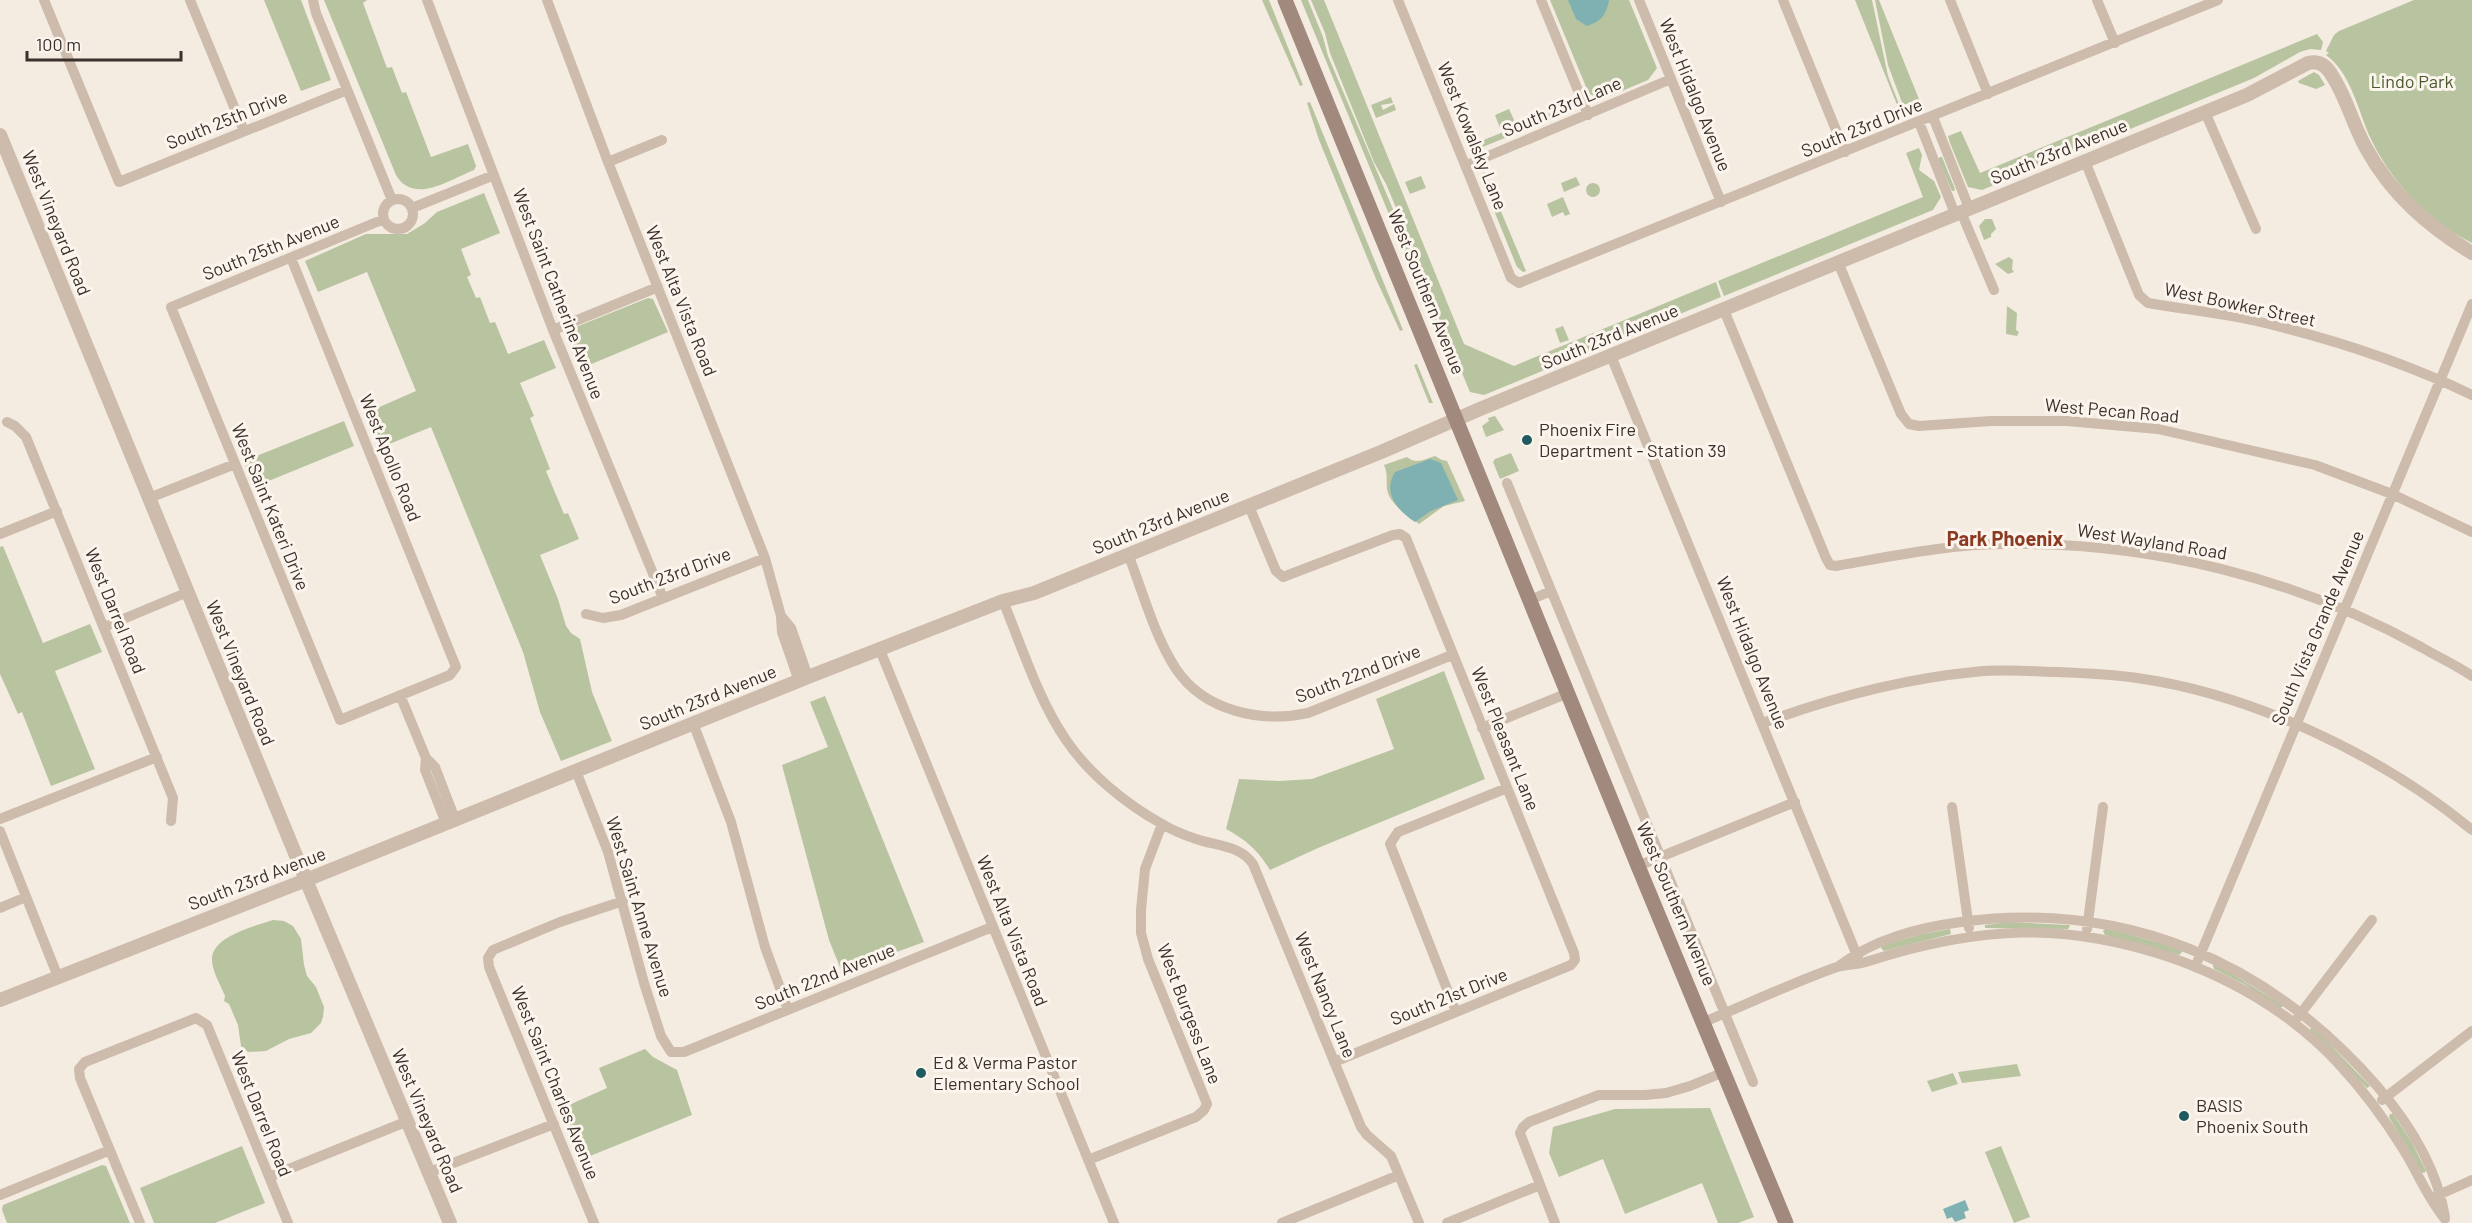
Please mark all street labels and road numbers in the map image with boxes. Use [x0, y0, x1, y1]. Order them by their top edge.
street label: West Hidalgo Avenue [1655, 15, 1737, 174]
street label: West Kowalsky Lane [1433, 58, 1513, 213]
street label: South 23rd Lane [1499, 71, 1624, 141]
street label: South 25th Drive [163, 85, 290, 153]
street label: South 23rd Drive [1798, 93, 1925, 161]
street label: South 23rd Avenue [1987, 114, 2130, 189]
street label: West Vineyard Road [18, 147, 96, 298]
street label: West Saint Catherine Avenue [509, 185, 609, 402]
street label: West Southern Avenue [1384, 206, 1470, 377]
street label: South 25th Avenue [199, 210, 342, 285]
street label: West Alta Vista Road [642, 222, 722, 379]
street label: West Bowker Street [2162, 277, 2318, 331]
street label: South 23rd Avenue [1538, 299, 1681, 374]
street label: West Apollo Road [355, 391, 426, 524]
street label: West Pecan Road [2044, 393, 2180, 427]
street label: West Saint Kateri Drive [227, 420, 314, 593]
street label: South 23rd Avenue [1089, 484, 1232, 559]
street label: West Wayland Road [2076, 518, 2229, 564]
street label: South Vista Grande Avenue [2266, 527, 2368, 728]
street label: South 23rd Drive [606, 542, 734, 608]
street label: West Darrel Road [81, 545, 151, 677]
street label: West Hidalgo Avenue [1712, 573, 1794, 732]
street label: West Vineyard Road [202, 597, 280, 748]
street label: South 22nd Drive [1292, 639, 1423, 707]
street label: South 23rd Avenue [636, 660, 779, 735]
street label: West Pleasant Lane [1467, 664, 1545, 814]
street label: West Saint Anne Avenue [602, 814, 678, 1000]
street label: West Southern Avenue [1632, 818, 1721, 989]
street label: South 23rd Avenue [185, 842, 329, 914]
street label: West Alta Vista Road [973, 852, 1053, 1009]
street label: West Nancy Lane [1291, 928, 1361, 1061]
street label: South 22nd Avenue [751, 938, 898, 1014]
street label: West Burgess Lane [1153, 940, 1227, 1087]
street label: South 21st Drive [1387, 963, 1510, 1030]
street label: West Saint Charles Avenue [507, 983, 605, 1183]
street label: West Vineyard Road [388, 1045, 468, 1196]
street label: West Darrel Road [227, 1048, 297, 1180]

